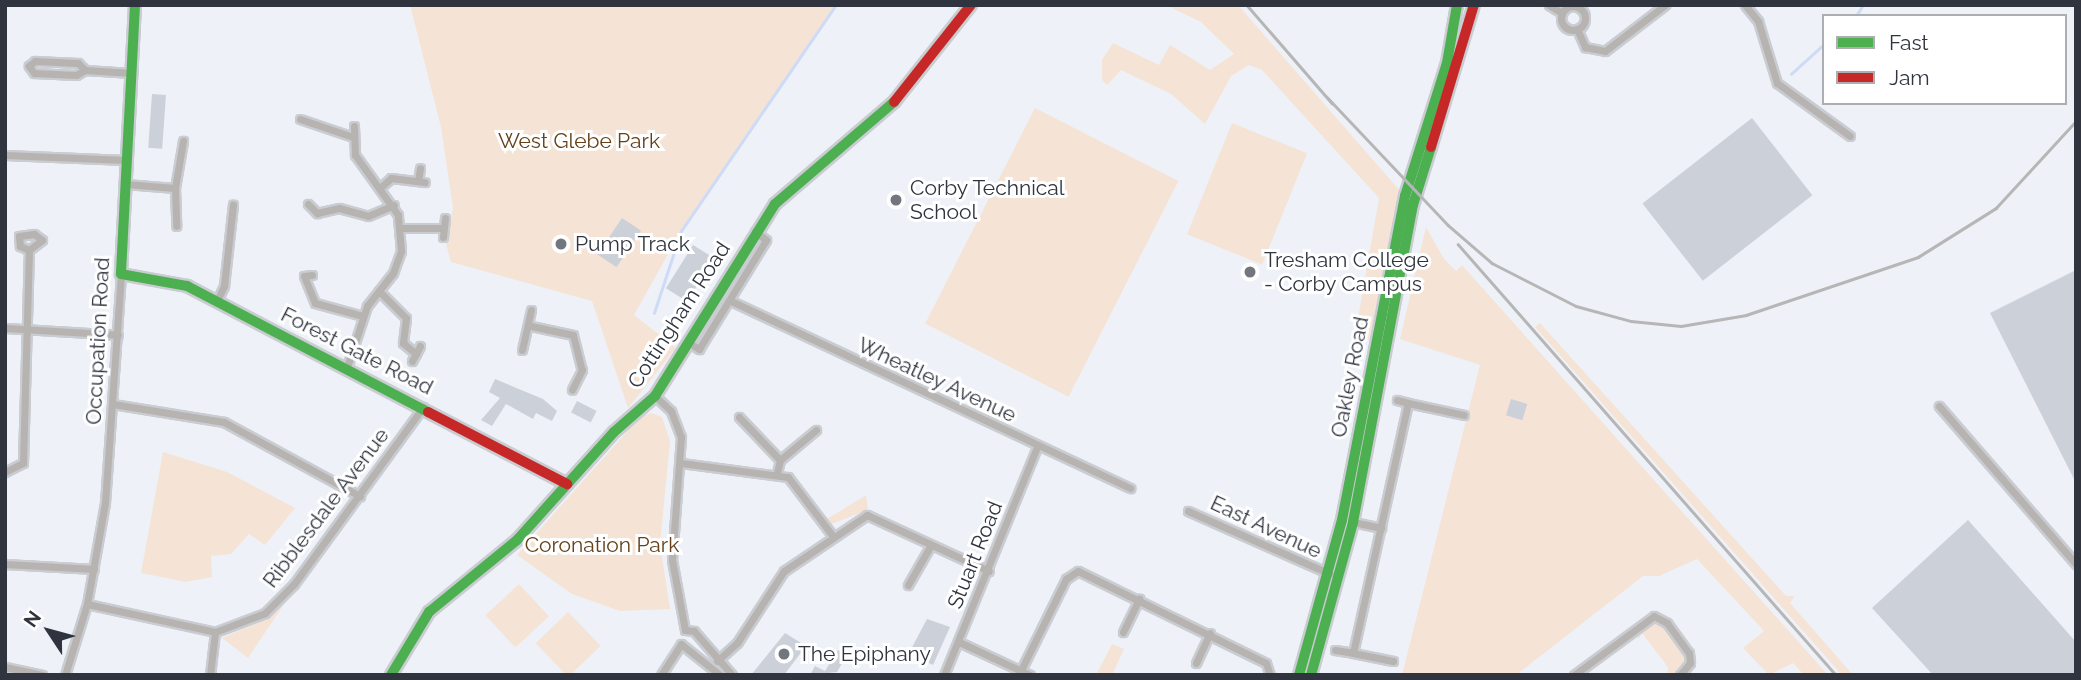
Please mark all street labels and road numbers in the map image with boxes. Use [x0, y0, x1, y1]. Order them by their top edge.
street label: Cottingham Road [622, 237, 736, 393]
street label: Occupation Road [81, 257, 115, 425]
street label: Forest Gate Road [277, 302, 437, 400]
street label: Oakley Road [1326, 314, 1374, 440]
street label: Wheatley Avenue [853, 332, 1021, 428]
street label: Ribblesdale Avenue [258, 423, 394, 593]
street label: East Avenue [1206, 490, 1326, 564]
street label: Stuart Road [942, 498, 1008, 612]

